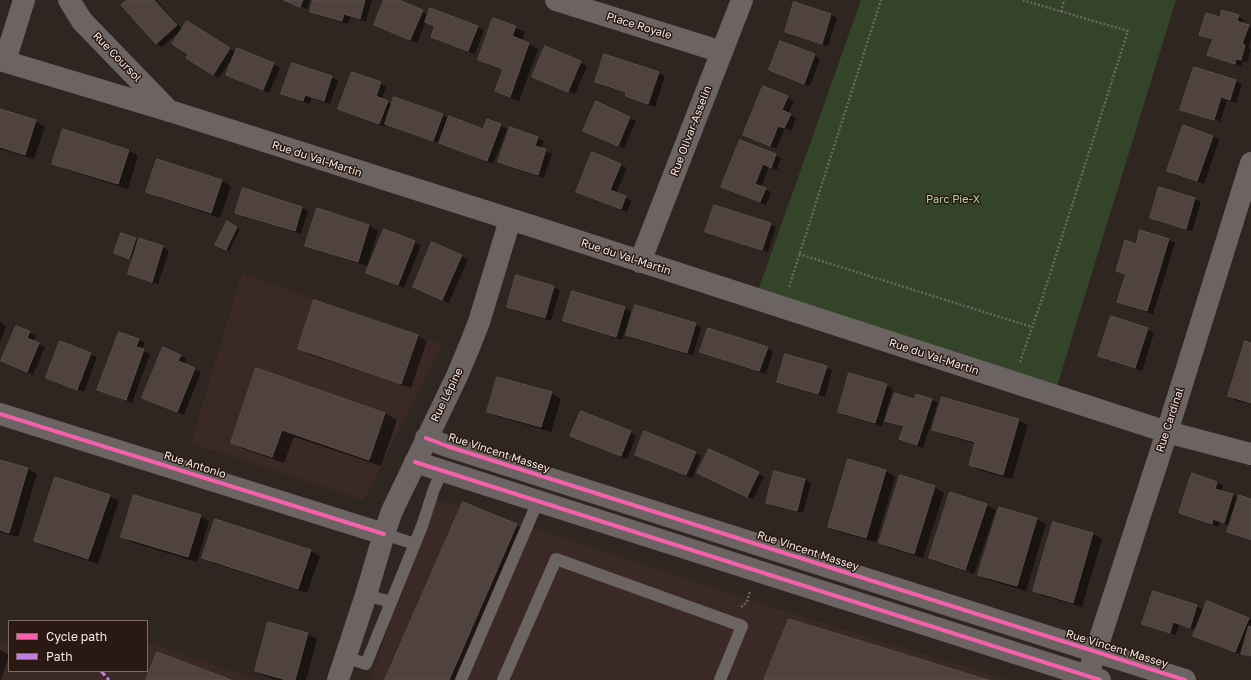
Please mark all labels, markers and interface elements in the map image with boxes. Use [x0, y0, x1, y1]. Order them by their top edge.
street label: Place Royale [605, 10, 673, 42]
street label: Rue Coursol [90, 29, 144, 85]
street label: Rue Olivar-Asselin [668, 84, 714, 178]
street label: Rue du Val-Martin [270, 138, 364, 180]
park label: Parc Pie-X [926, 193, 980, 207]
street label: Rue du Val-Martin [579, 236, 673, 278]
street label: Rue du Val-Martin [887, 336, 981, 378]
street label: Rue Lépine [428, 366, 466, 424]
street label: Rue Cardinal [1153, 386, 1187, 454]
street label: Rue Vincent Massey [447, 430, 551, 476]
street label: Rue Antonio [162, 449, 228, 481]
street label: Rue Vincent Massey [756, 528, 860, 574]
legend [8, 620, 148, 672]
street label: Rue Vincent Massey [1064, 627, 1170, 671]
text: Cycle path [46, 629, 107, 644]
text: Path [46, 649, 73, 664]

